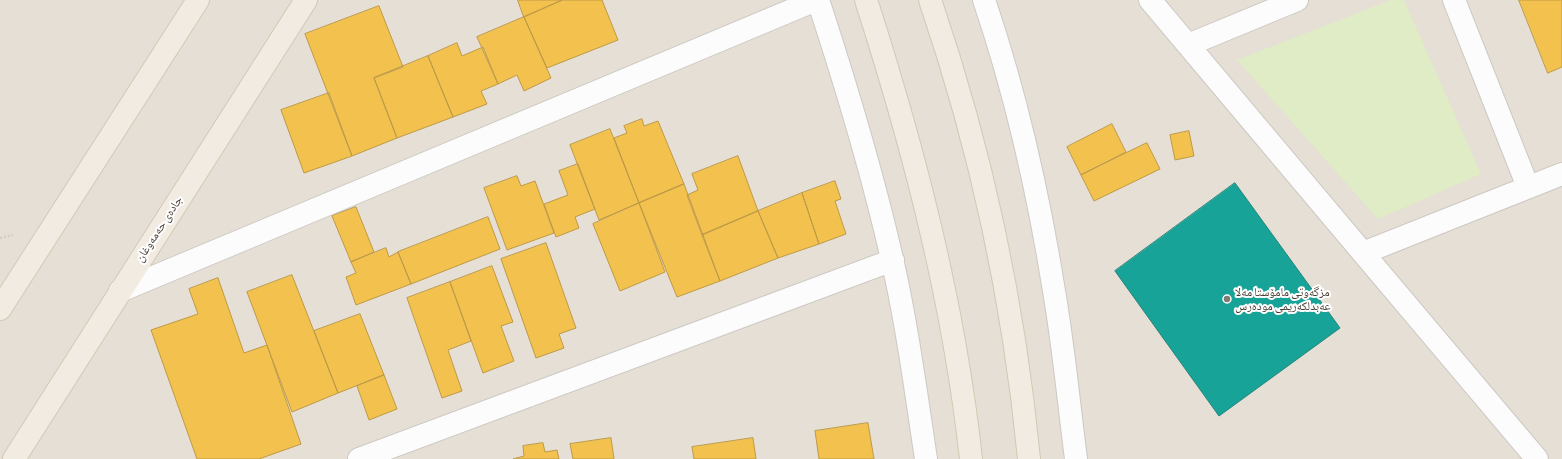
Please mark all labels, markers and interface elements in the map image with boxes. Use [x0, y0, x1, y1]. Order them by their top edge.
street label: جادەی حەمەوغان [132, 193, 186, 265]
place label: مزگەوتی مامۆستا مەلا عەبدلکەریمی مودەرس [1235, 285, 1331, 313]
marker: مزگەوتی مامۆستا مەلا عەبدلکەریمی مودەرس [1222, 294, 1232, 304]

